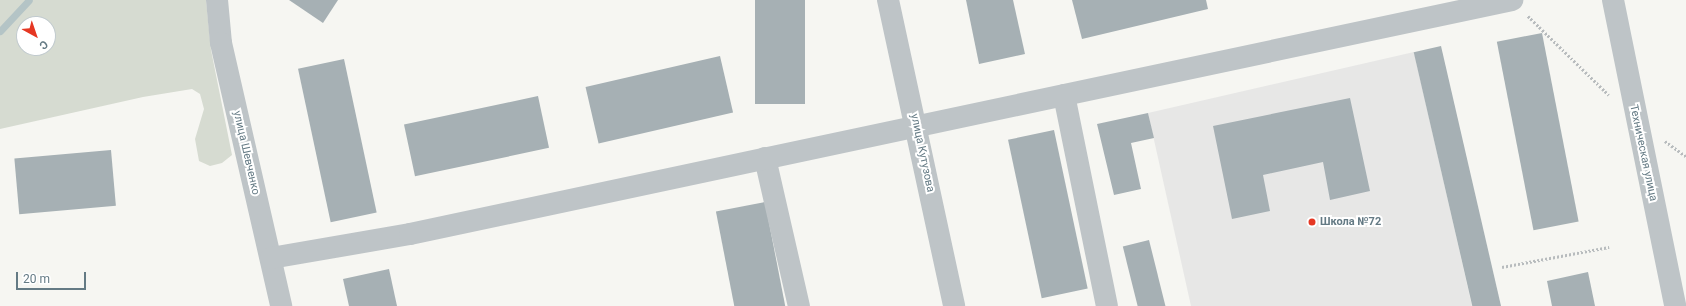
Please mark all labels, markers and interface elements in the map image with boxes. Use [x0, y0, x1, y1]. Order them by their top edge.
north arrow [16, 16, 56, 56]
text: С [36, 38, 50, 52]
street label: Техническая улица [1626, 103, 1660, 203]
street label: улица Шевченко [230, 110, 262, 196]
street label: улица Кутузова [907, 113, 937, 193]
place label: Школа №72 [1320, 215, 1381, 229]
marker: Школа №72 [1307, 217, 1317, 227]
scale bar [18, 264, 88, 290]
text: 20 m [23, 272, 50, 286]

